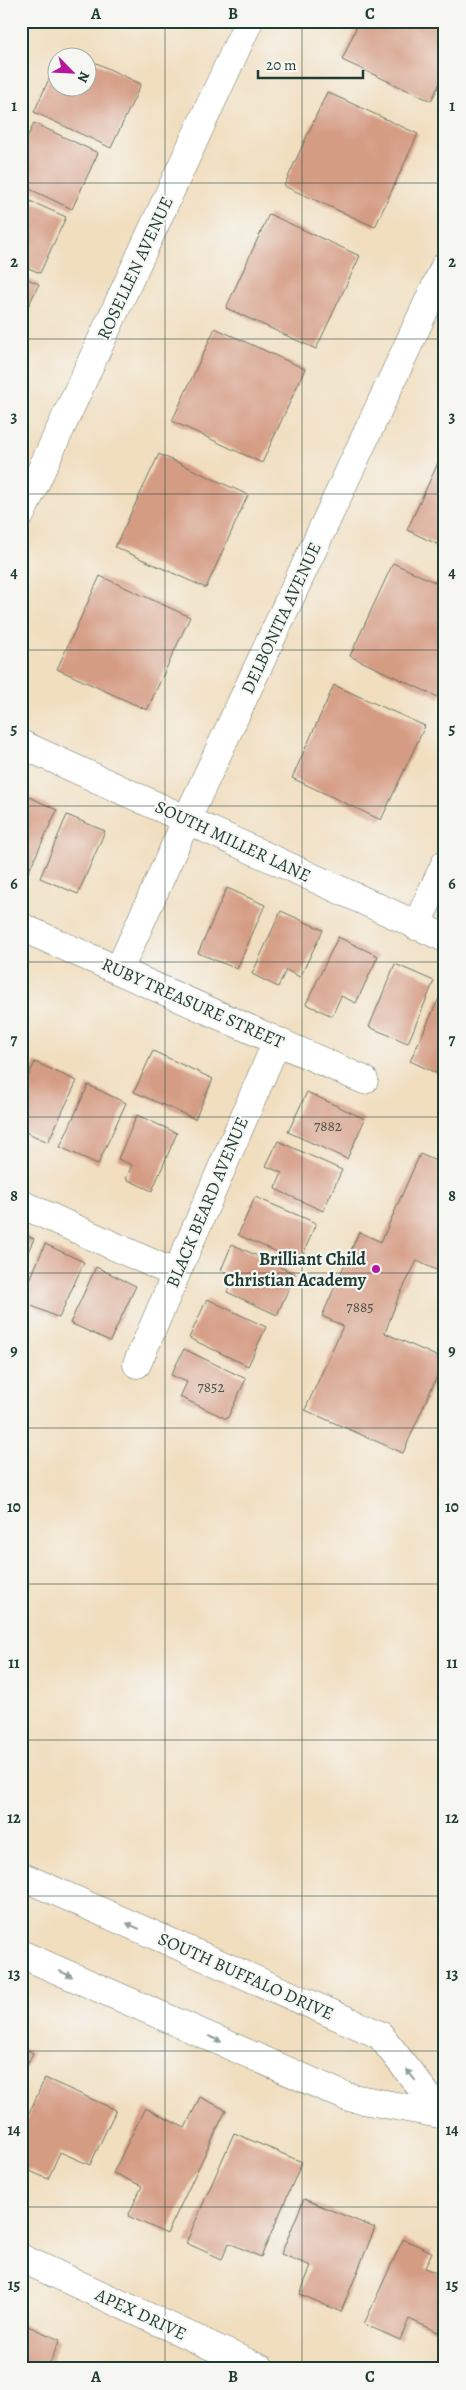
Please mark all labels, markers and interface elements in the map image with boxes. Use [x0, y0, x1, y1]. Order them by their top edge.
text: A [90, 3, 102, 25]
text: B [228, 3, 238, 25]
text: C [365, 3, 375, 25]
north arrow [48, 48, 98, 98]
scale bar [258, 48, 364, 80]
text: 20 m [266, 55, 297, 75]
text: N [73, 69, 94, 86]
text: 1 [11, 95, 17, 117]
text: 1 [449, 95, 455, 117]
street label: ROSELLEN AVENUE [91, 193, 179, 343]
text: 2 [10, 251, 18, 273]
text: 2 [448, 251, 456, 273]
text: 3 [11, 406, 18, 428]
text: 3 [449, 406, 456, 428]
street label: DELBONITA AVENUE [235, 538, 327, 698]
text: 4 [10, 562, 18, 584]
text: 4 [448, 562, 456, 584]
text: 5 [11, 718, 18, 740]
text: 5 [449, 718, 456, 740]
street label: SOUTH MILLER LANE [151, 794, 315, 888]
text: 6 [10, 873, 18, 895]
text: 6 [448, 873, 456, 895]
street label: RUBY TREASURE STREET [98, 952, 288, 1054]
text: 7 [11, 1029, 18, 1051]
text: 7 [449, 1029, 456, 1051]
street label: BLACK BEARD AVENUE [160, 1113, 254, 1291]
house number: 7882 [314, 1116, 342, 1136]
text: 8 [10, 1185, 18, 1207]
text: 8 [448, 1185, 456, 1207]
place label: Brilliant Child Christian Academy [224, 1247, 367, 1292]
marker: Brilliant Child Christian Academy [370, 1263, 382, 1275]
house number: 7885 [346, 1297, 374, 1317]
text: 9 [10, 1340, 18, 1362]
text: 9 [448, 1340, 456, 1362]
house number: 7852 [197, 1377, 225, 1397]
text: 10 [7, 1496, 21, 1518]
text: 10 [445, 1496, 459, 1518]
text: 11 [8, 1652, 20, 1674]
text: 11 [446, 1652, 458, 1674]
text: 12 [7, 1807, 21, 1829]
text: 12 [445, 1807, 459, 1829]
one-way arrow [126, 1921, 140, 1929]
street label: SOUTH BUFFALO DRIVE [154, 1926, 338, 2026]
text: 13 [8, 1963, 20, 1985]
text: 13 [446, 1963, 458, 1985]
one-way arrow [59, 1970, 73, 1978]
one-way arrow [208, 2036, 222, 2044]
one-way arrow [405, 2069, 416, 2082]
text: 14 [7, 2119, 21, 2141]
text: 14 [445, 2119, 459, 2141]
text: 15 [8, 2274, 20, 2296]
text: 15 [446, 2274, 458, 2296]
street label: APEX DRIVE [91, 2282, 191, 2346]
text: A [90, 2366, 102, 2388]
text: B [228, 2366, 238, 2388]
text: C [365, 2366, 375, 2388]

